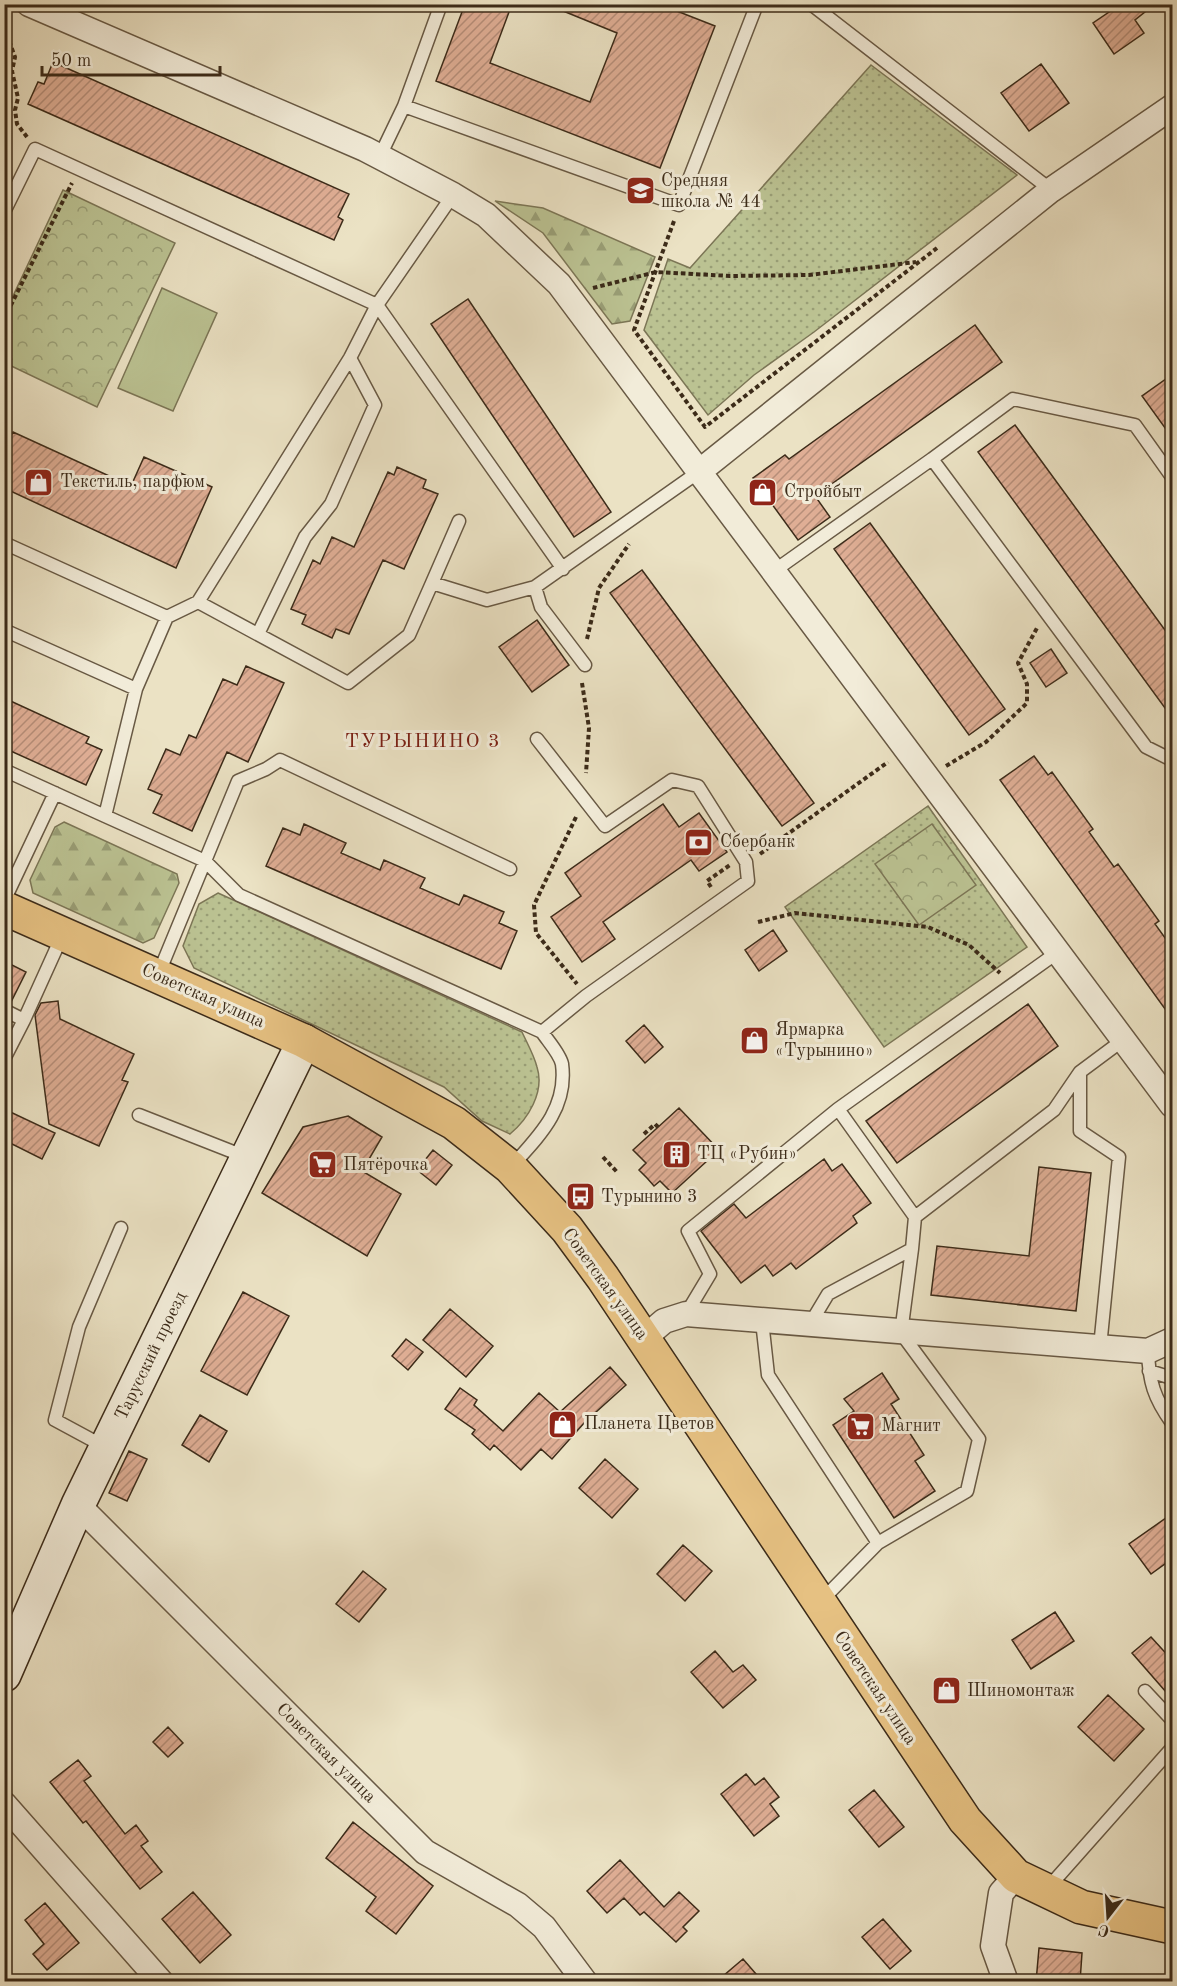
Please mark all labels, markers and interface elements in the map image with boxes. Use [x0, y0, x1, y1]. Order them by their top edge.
scale bar [42, 39, 220, 77]
text: 50 m [51, 52, 91, 70]
place label: Средняя школа № 44 [661, 172, 761, 211]
school or university icon: Средняя школа № 44 [624, 175, 656, 207]
shop icon: Текстиль, парфюм [23, 466, 55, 498]
place label: Текстиль, парфюм [60, 473, 205, 492]
shop icon: Стройбыт [747, 476, 779, 508]
place label: Стройбыт [784, 483, 862, 501]
district label: ТУРЫНИНО 3 [345, 732, 501, 752]
bank icon: Сбербанк [683, 826, 715, 858]
place label: Сбербанк [720, 833, 795, 851]
street label: Советская улица [139, 961, 267, 1031]
place label: Ярмарка «Турынино» [775, 1021, 873, 1060]
shop icon: Ярмарка «Турынино» [738, 1024, 770, 1056]
building icon: ТЦ «Рубин» [660, 1138, 692, 1170]
place label: ТЦ «Рубин» [697, 1145, 797, 1163]
supermarket icon: Пятёрочка [306, 1149, 338, 1181]
place label: Пятёрочка [343, 1156, 429, 1174]
bus stop icon: Турынино 3 [564, 1181, 596, 1213]
place label: Турынино 3 [601, 1188, 697, 1206]
street label: Советская улица [559, 1225, 651, 1343]
street label: Тарусский проезд [112, 1289, 190, 1423]
shop icon: Планета Цветов [547, 1408, 579, 1440]
supermarket icon: Магнит [844, 1410, 876, 1442]
place label: Планета Цветов [584, 1415, 714, 1433]
place label: Магнит [881, 1417, 941, 1435]
street label: Советская улица [830, 1628, 920, 1748]
shop icon: Шиномонтаж [930, 1675, 962, 1707]
place label: Шиномонтаж [967, 1682, 1075, 1700]
street label: Советская улица [273, 1700, 379, 1806]
north arrow [1078, 1887, 1138, 1947]
text: С [1097, 1920, 1112, 1939]

